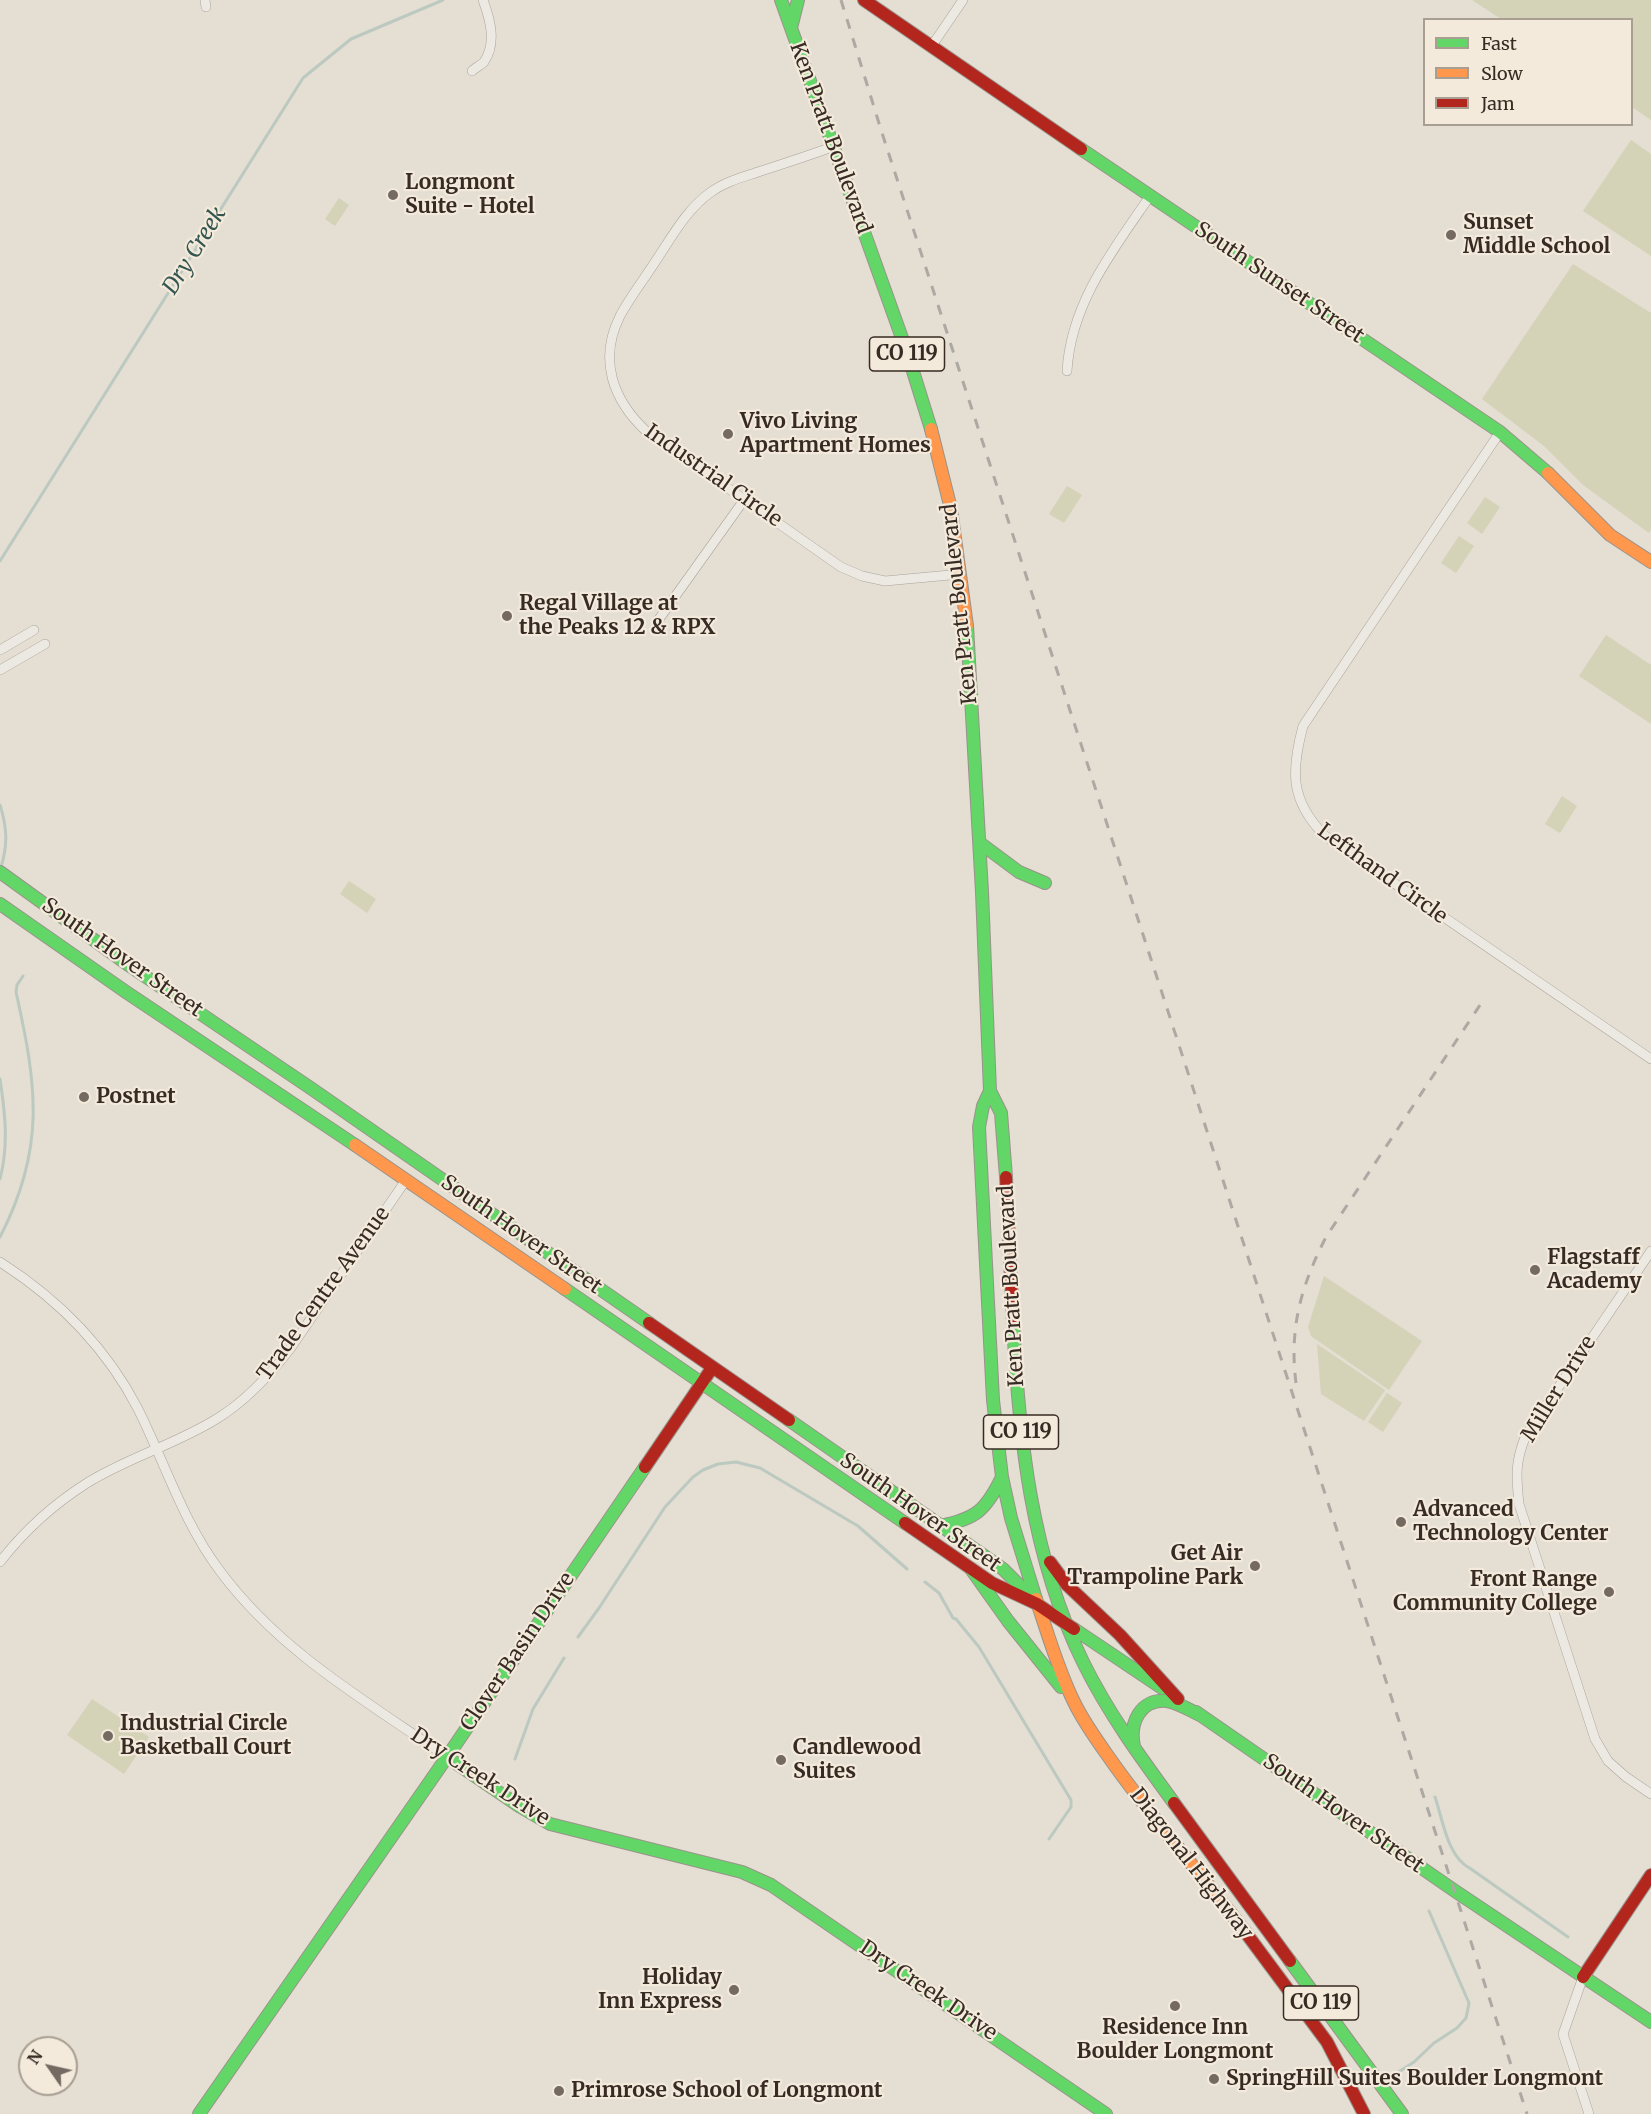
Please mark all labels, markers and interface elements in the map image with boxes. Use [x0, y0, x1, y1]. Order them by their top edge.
legend [1423, 18, 1633, 126]
text: Fast [1481, 32, 1517, 55]
street label: Ken Pratt Boulevard [784, 39, 876, 237]
text: Slow [1481, 62, 1523, 85]
text: Jam [1481, 92, 1515, 115]
place label: Longmont Suite - Hotel [405, 170, 535, 220]
marker: Longmont Suite - Hotel [386, 188, 400, 202]
water label: Dry Creek [158, 203, 232, 299]
place label: Sunset Middle School [1463, 210, 1610, 260]
street label: South Sunset Street [1190, 217, 1368, 349]
marker: Sunset Middle School [1444, 228, 1458, 242]
road number: CO 119 [870, 337, 944, 371]
place label: Vivo Living Apartment Homes [740, 409, 931, 459]
street label: Industrial Circle [639, 419, 787, 533]
marker: Vivo Living Apartment Homes [721, 427, 735, 441]
street label: Ken Pratt Boulevard [937, 502, 983, 706]
place label: Regal Village at the Peaks 12 & RPX [519, 591, 716, 641]
marker: Regal Village at the Peaks 12 & RPX [500, 609, 514, 623]
street label: Lefthand Circle [1312, 818, 1452, 930]
street label: South Hover Street [37, 893, 207, 1023]
place label: Postnet [96, 1084, 176, 1110]
marker: Postnet [77, 1090, 91, 1104]
street label: South Hover Street [436, 1170, 606, 1300]
street label: Ken Pratt Boulevard [994, 1185, 1030, 1387]
street label: Trade Centre Avenue [252, 1202, 396, 1386]
place label: Flagstaff Academy [1547, 1245, 1642, 1295]
marker: Flagstaff Academy [1528, 1263, 1542, 1277]
street label: Miller Drive [1516, 1331, 1602, 1447]
road number: CO 119 [984, 1415, 1058, 1449]
street label: South Hover Street [835, 1448, 1005, 1578]
place label: Advanced Technology Center [1413, 1497, 1608, 1547]
marker: Advanced Technology Center [1394, 1515, 1408, 1529]
place label: Get Air Trampoline Park [1067, 1541, 1243, 1591]
marker: Get Air Trampoline Park [1248, 1559, 1262, 1573]
place label: Front Range Community College [1393, 1567, 1597, 1617]
street label: Clover Basin Drive [456, 1568, 580, 1736]
marker: Front Range Community College [1602, 1585, 1616, 1599]
place label: Industrial Circle Basketball Court [120, 1711, 291, 1761]
street label: Dry Creek Drive [406, 1723, 554, 1831]
marker: Industrial Circle Basketball Court [101, 1729, 115, 1743]
place label: Candlewood Suites [793, 1735, 921, 1785]
street label: South Hover Street [1258, 1749, 1428, 1879]
marker: Candlewood Suites [774, 1753, 788, 1767]
street label: Diagonal Highway [1124, 1783, 1258, 1945]
street label: Dry Creek Drive [855, 1936, 1001, 2046]
place label: Holiday Inn Express [598, 1965, 722, 2015]
marker: Holiday Inn Express [727, 1983, 741, 1997]
road number: CO 119 [1284, 1986, 1358, 2020]
marker: Residence Inn Boulder Longmont [1168, 1999, 1182, 2013]
place label: Residence Inn Boulder Longmont [1077, 2015, 1273, 2065]
north arrow [18, 2036, 78, 2096]
text: N [23, 2046, 47, 2068]
place label: SpringHill Suites Boulder Longmont [1226, 2066, 1603, 2092]
marker: SpringHill Suites Boulder Longmont [1207, 2072, 1221, 2086]
place label: Primrose School of Longmont [571, 2078, 882, 2104]
marker: Primrose School of Longmont [552, 2084, 566, 2098]

